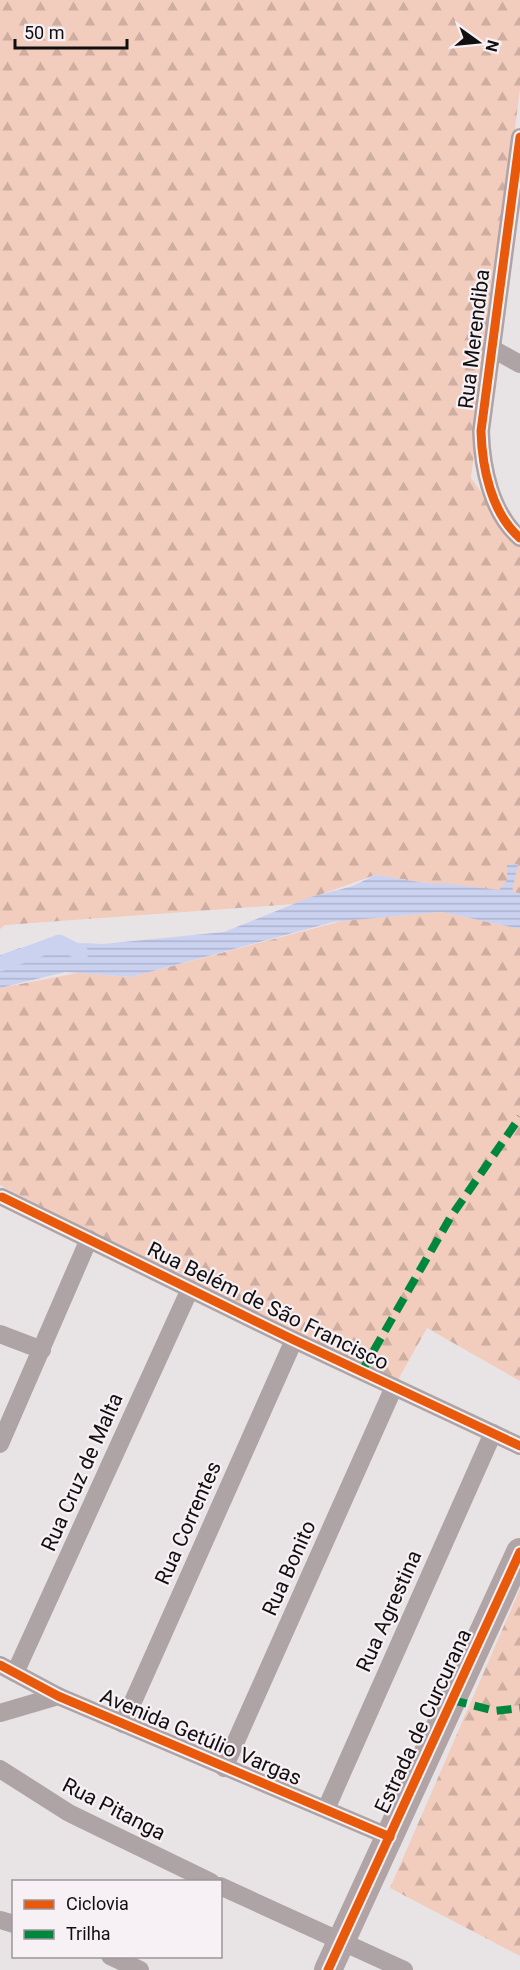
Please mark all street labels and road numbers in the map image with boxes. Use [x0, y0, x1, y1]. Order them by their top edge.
street label: Rua Merendiba [454, 268, 494, 410]
street label: Rua Belém de São Francisco [143, 1237, 393, 1375]
street label: Rua Cruz de Malta [36, 1389, 128, 1555]
street label: Rua Correntes [150, 1458, 226, 1588]
street label: Rua Bonito [257, 1517, 321, 1619]
street label: Rua Agrestina [351, 1546, 427, 1676]
street label: Estrada de Curcurana [370, 1625, 476, 1817]
street label: Avenida Getúlio Vargas [97, 1684, 305, 1790]
street label: Rua Pitanga [58, 1773, 170, 1845]

